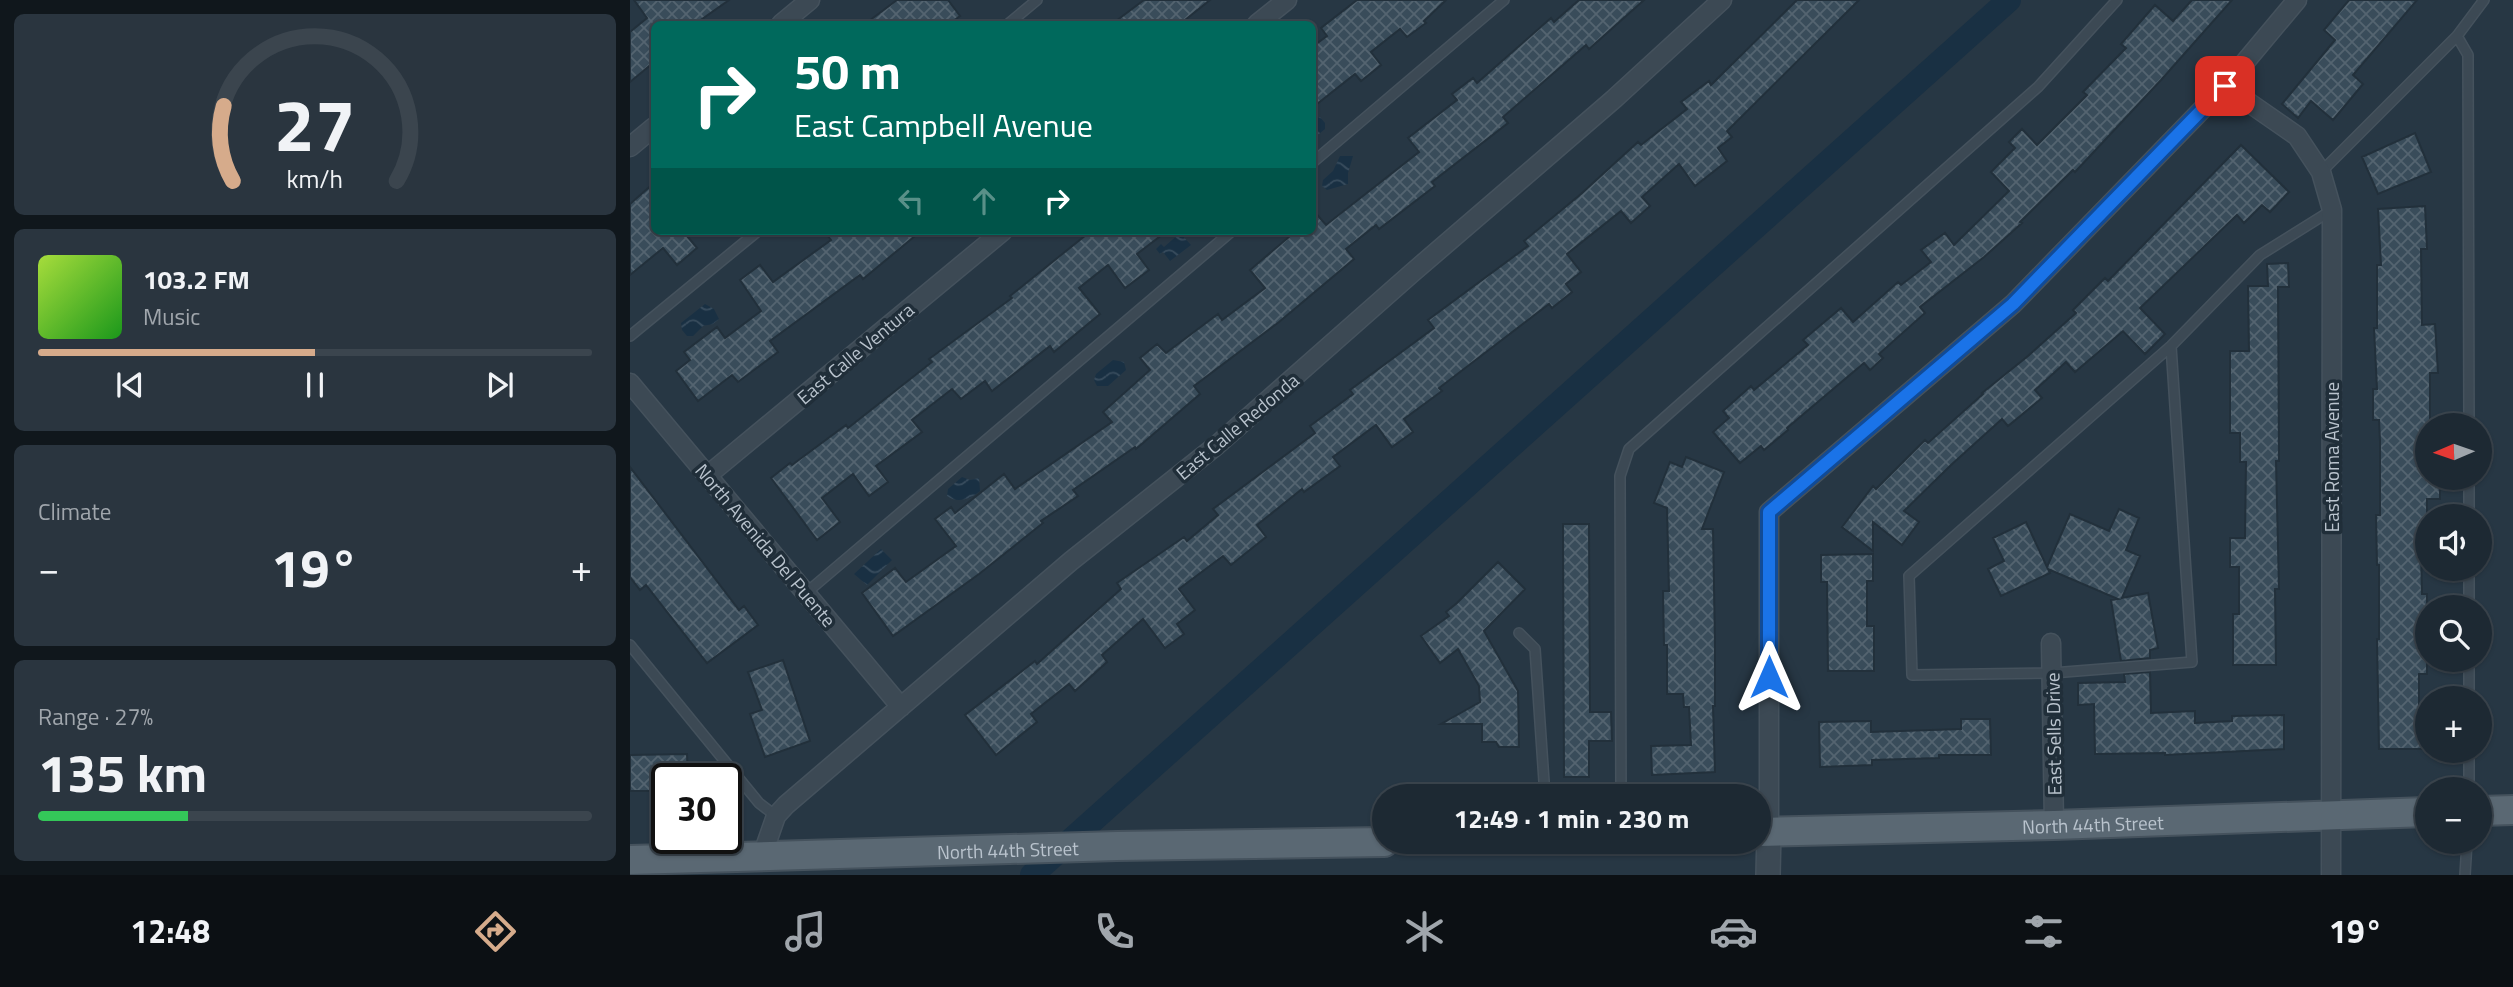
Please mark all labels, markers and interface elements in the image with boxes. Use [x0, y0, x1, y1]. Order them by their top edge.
text: 50 m [794, 33, 901, 108]
icon: right [679, 49, 770, 140]
pin [2195, 56, 2255, 116]
icon: arrive [2206, 67, 2244, 105]
text: 27 [274, 69, 356, 179]
text: East Campbell Avenue [794, 101, 1093, 149]
text: km/h [287, 159, 343, 197]
icon: left [892, 182, 930, 220]
icon: ahead [965, 182, 1003, 220]
icon: right [1038, 182, 1076, 220]
text: 103.2 FM [143, 260, 250, 299]
street label: East Calle Ventura [790, 295, 920, 411]
text: Music [143, 299, 200, 334]
street label: East Calle Redonda [1169, 365, 1305, 486]
icon: previous [111, 366, 149, 404]
icon: pause [296, 366, 334, 404]
icon: next [481, 366, 519, 404]
street label: East Roma Avenue [2317, 382, 2346, 532]
north arrow [2415, 413, 2492, 490]
map controls [2415, 413, 2492, 854]
street label: North Avenida Del Puente [689, 457, 843, 633]
text: Climate [38, 494, 111, 529]
button: sound [2415, 504, 2492, 581]
text: 19° [271, 528, 359, 607]
text: − [38, 539, 59, 597]
text: + [571, 539, 592, 597]
button: search [2415, 595, 2492, 672]
position arrow [1732, 640, 1806, 714]
street label: East Sells Drive [2037, 672, 2069, 796]
button: + [2415, 686, 2492, 763]
text: Range · 27% [38, 699, 153, 734]
text: 135 km [38, 733, 207, 812]
speed limit sign: 30 [651, 763, 742, 854]
button: − [2415, 777, 2492, 854]
text: 12:49 · 1 min · 230 m [1454, 799, 1689, 838]
street label: North 44th Street [2022, 807, 2165, 840]
street label: North 44th Street [937, 833, 1079, 866]
text: 12:48 [130, 907, 210, 955]
icon: directions [471, 907, 520, 956]
icon: music [781, 907, 830, 956]
icon: phone [1090, 907, 1139, 956]
icon: climate [1400, 907, 1449, 956]
icon: car [1709, 907, 1758, 956]
icon: filters [2019, 907, 2068, 956]
text: 19° [2329, 907, 2383, 955]

